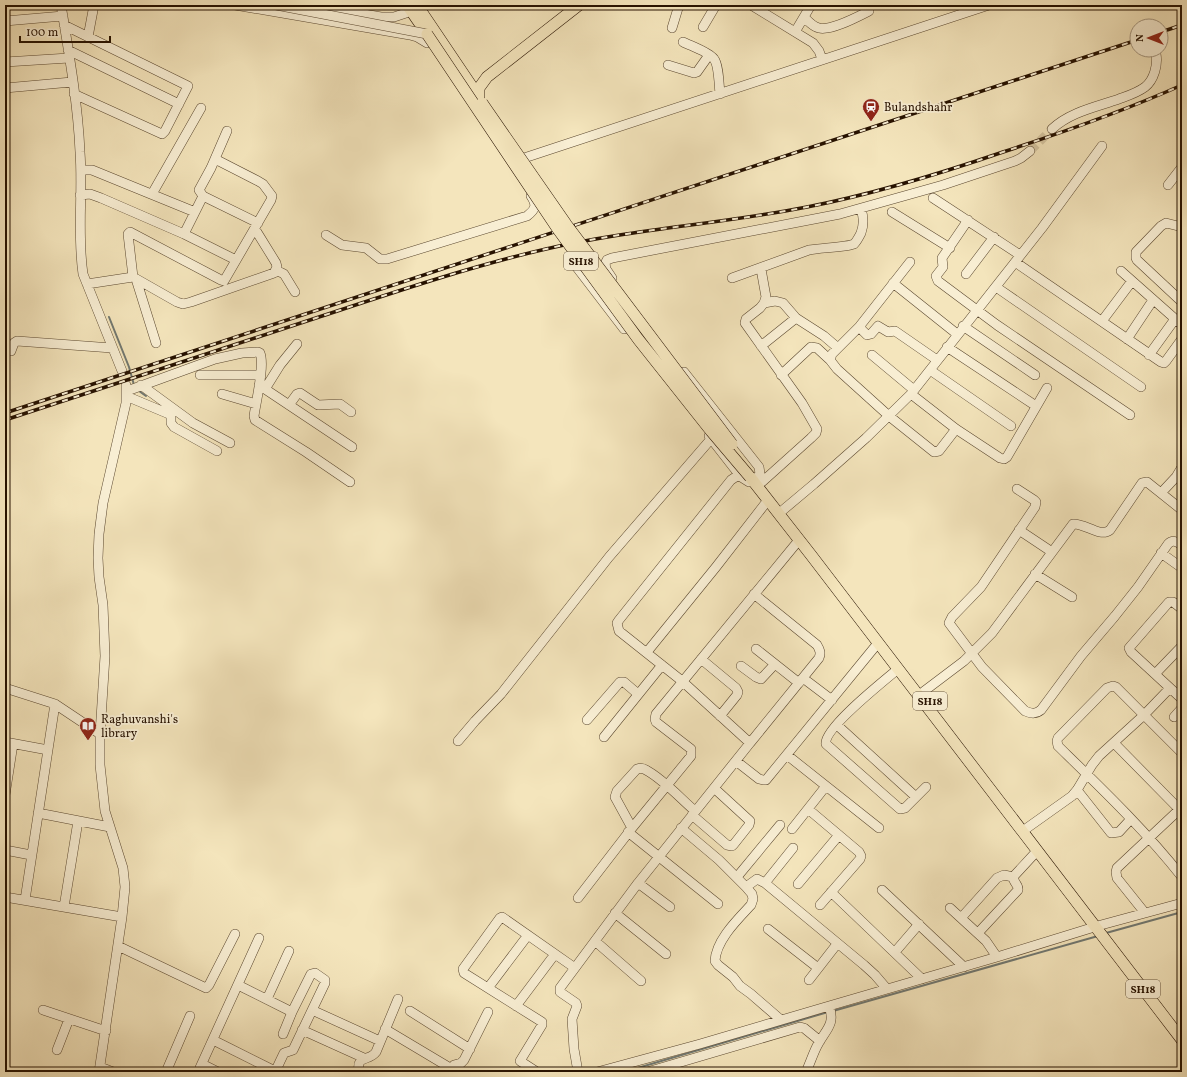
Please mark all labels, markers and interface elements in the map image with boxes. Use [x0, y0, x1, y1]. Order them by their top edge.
scale bar [20, 18, 110, 44]
north arrow [1129, 18, 1169, 58]
text: 100 m [26, 25, 59, 41]
text: N [1133, 34, 1148, 42]
station icon: Bulandshahr [861, 97, 881, 122]
place label: Bulandshahr [884, 100, 952, 116]
road number: SH18 [564, 252, 598, 270]
road number: SH18 [913, 692, 947, 710]
place label: Raghuvanshi's library [101, 712, 178, 742]
library icon: Raghuvanshi's library [78, 716, 98, 741]
road number: SH18 [1126, 980, 1160, 998]

